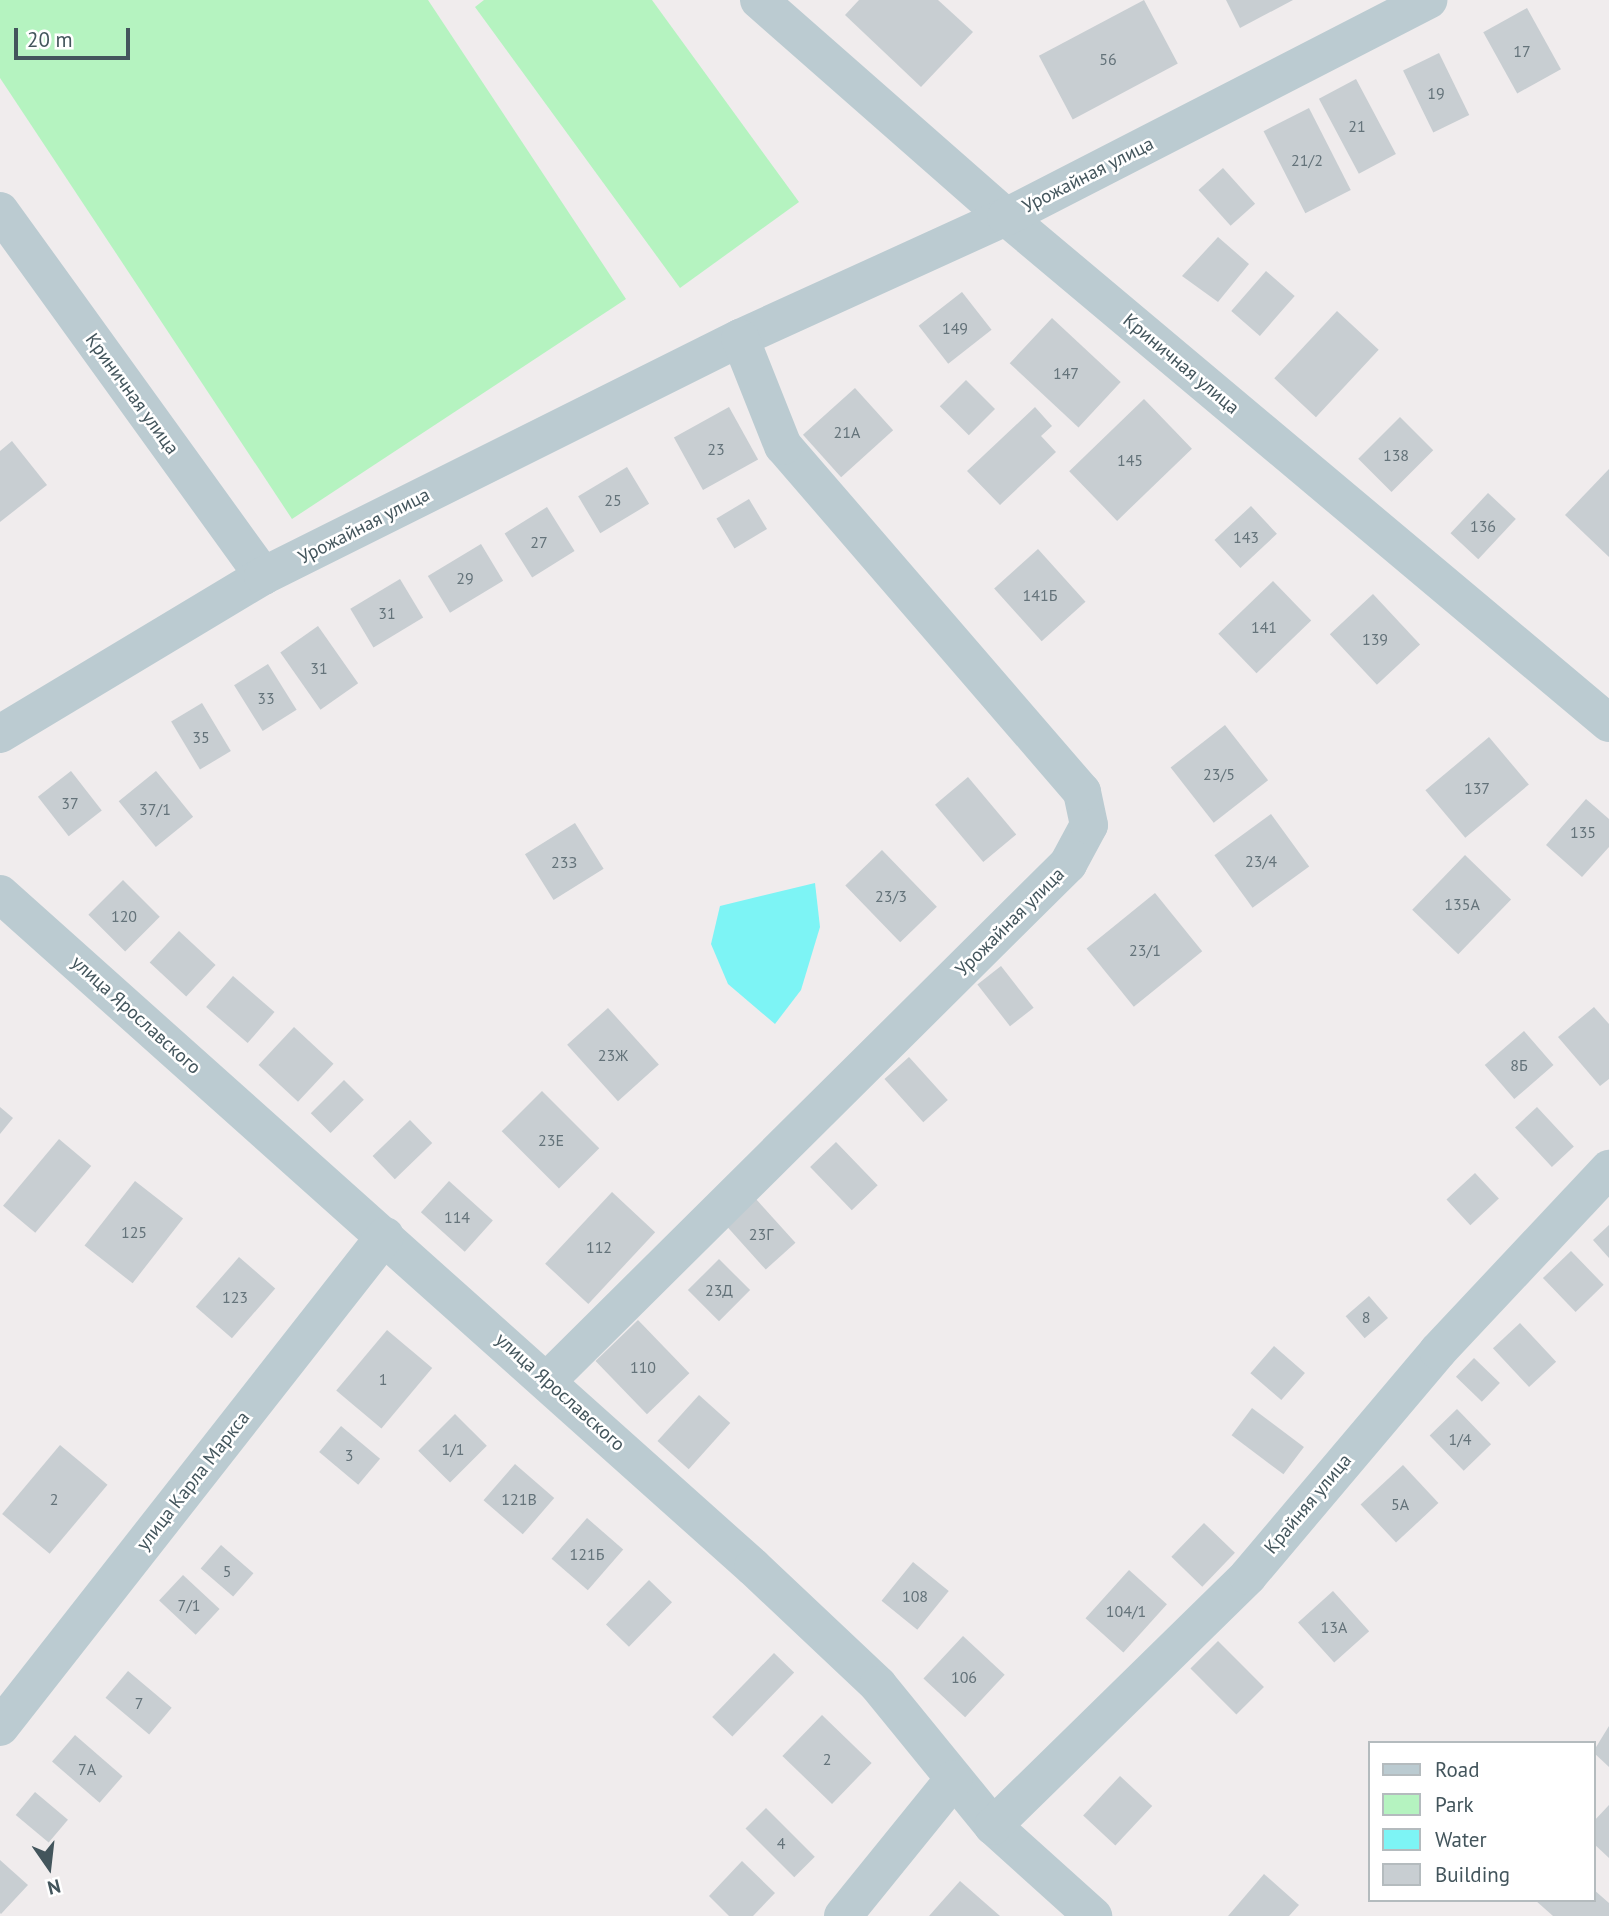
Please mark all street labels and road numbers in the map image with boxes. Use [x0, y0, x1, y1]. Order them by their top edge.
street label: Урожайная улица [1019, 132, 1157, 218]
street label: Криничная улица [1118, 309, 1244, 419]
street label: Криничная улица [80, 329, 184, 459]
street label: Урожайная улица [295, 483, 433, 569]
street label: Урожайная улица [951, 863, 1069, 981]
street label: улица Ярославского [67, 951, 205, 1079]
street label: улица Ярославского [491, 1328, 629, 1456]
street label: улица Карла Маркса [132, 1407, 254, 1555]
street label: Крайняя улица [1260, 1449, 1356, 1559]

